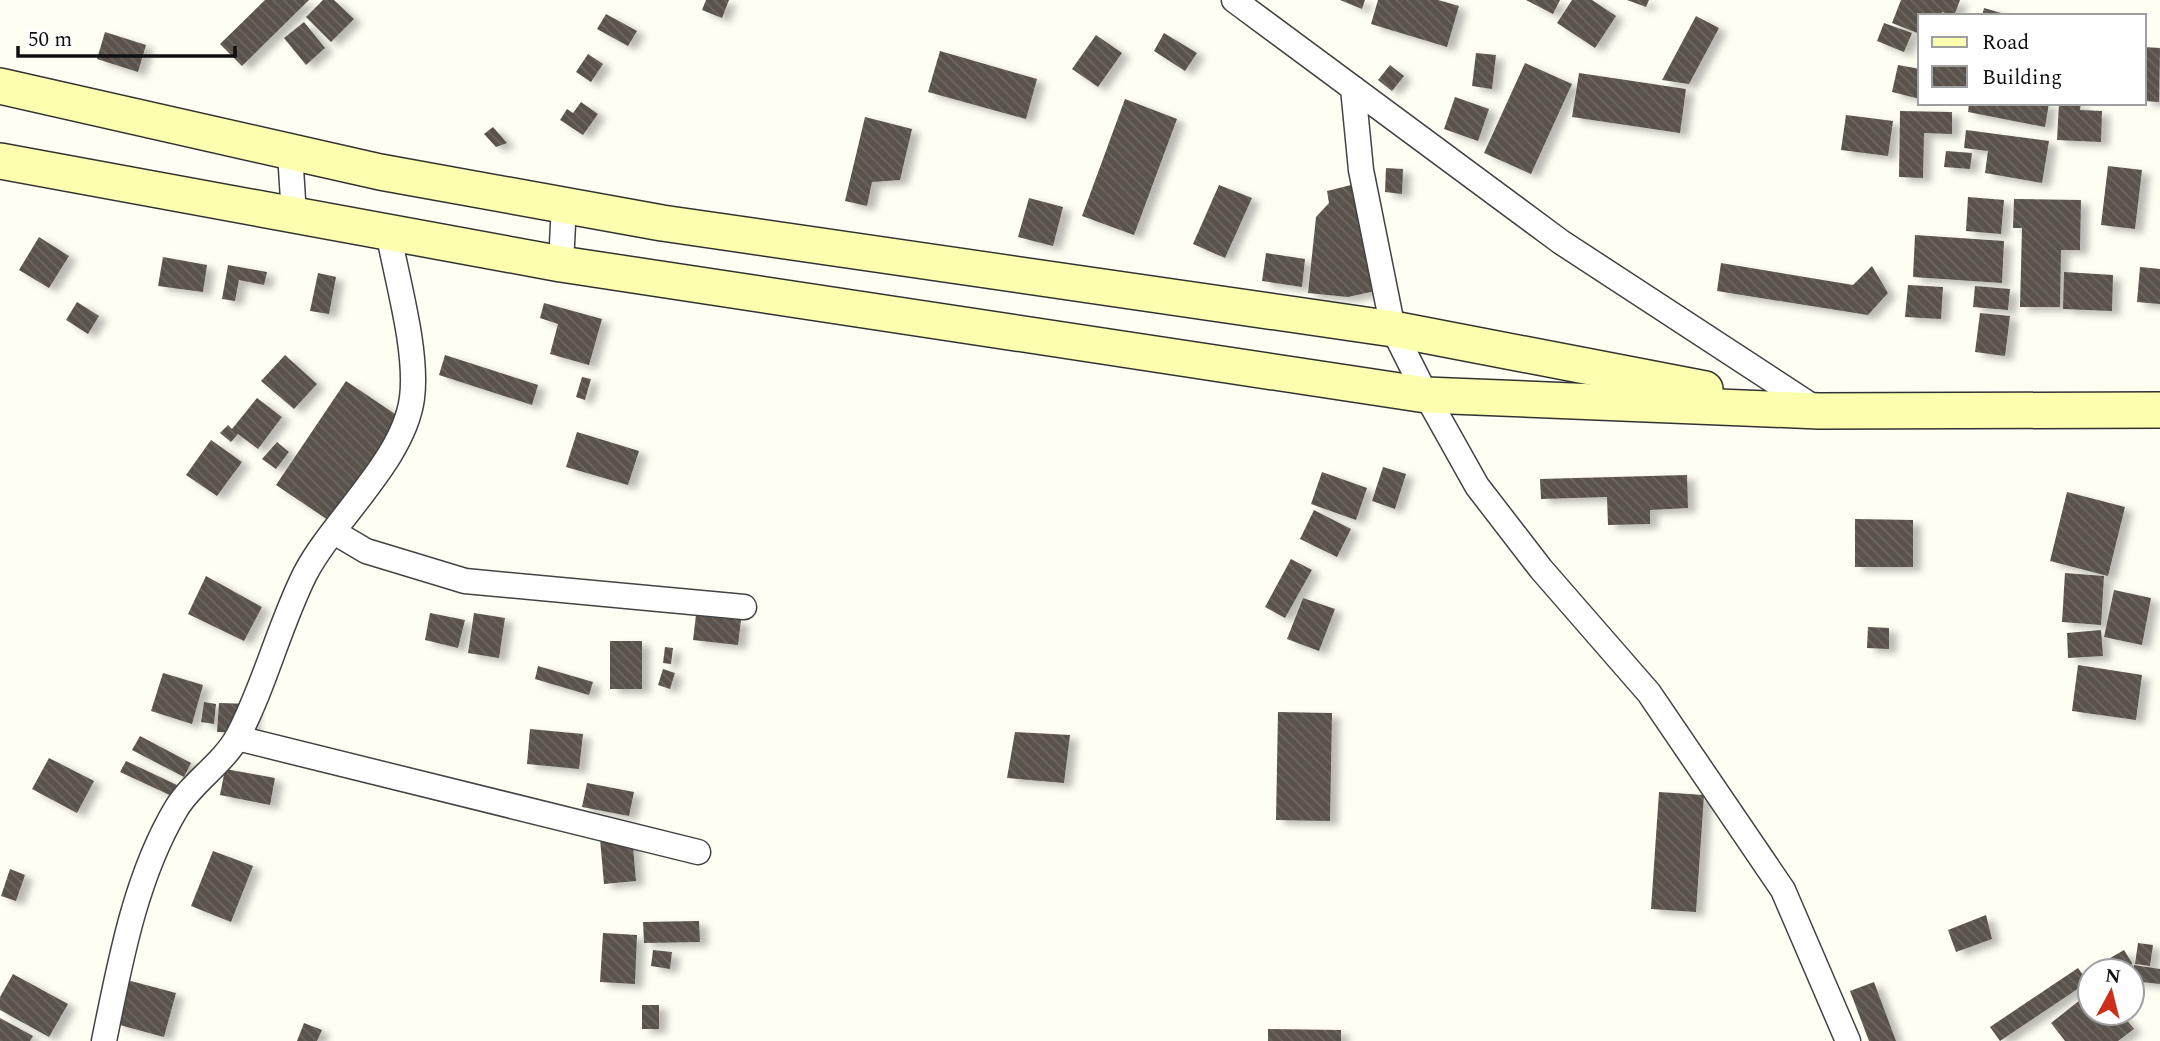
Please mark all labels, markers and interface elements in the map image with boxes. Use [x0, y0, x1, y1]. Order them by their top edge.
scale bar [18, 14, 234, 58]
legend [1918, 14, 2146, 105]
text: 50 m [28, 24, 72, 56]
text: Road [1982, 27, 2029, 59]
text: Building [1982, 62, 2062, 94]
north arrow [2076, 957, 2146, 1027]
text: N [2103, 961, 2122, 992]

